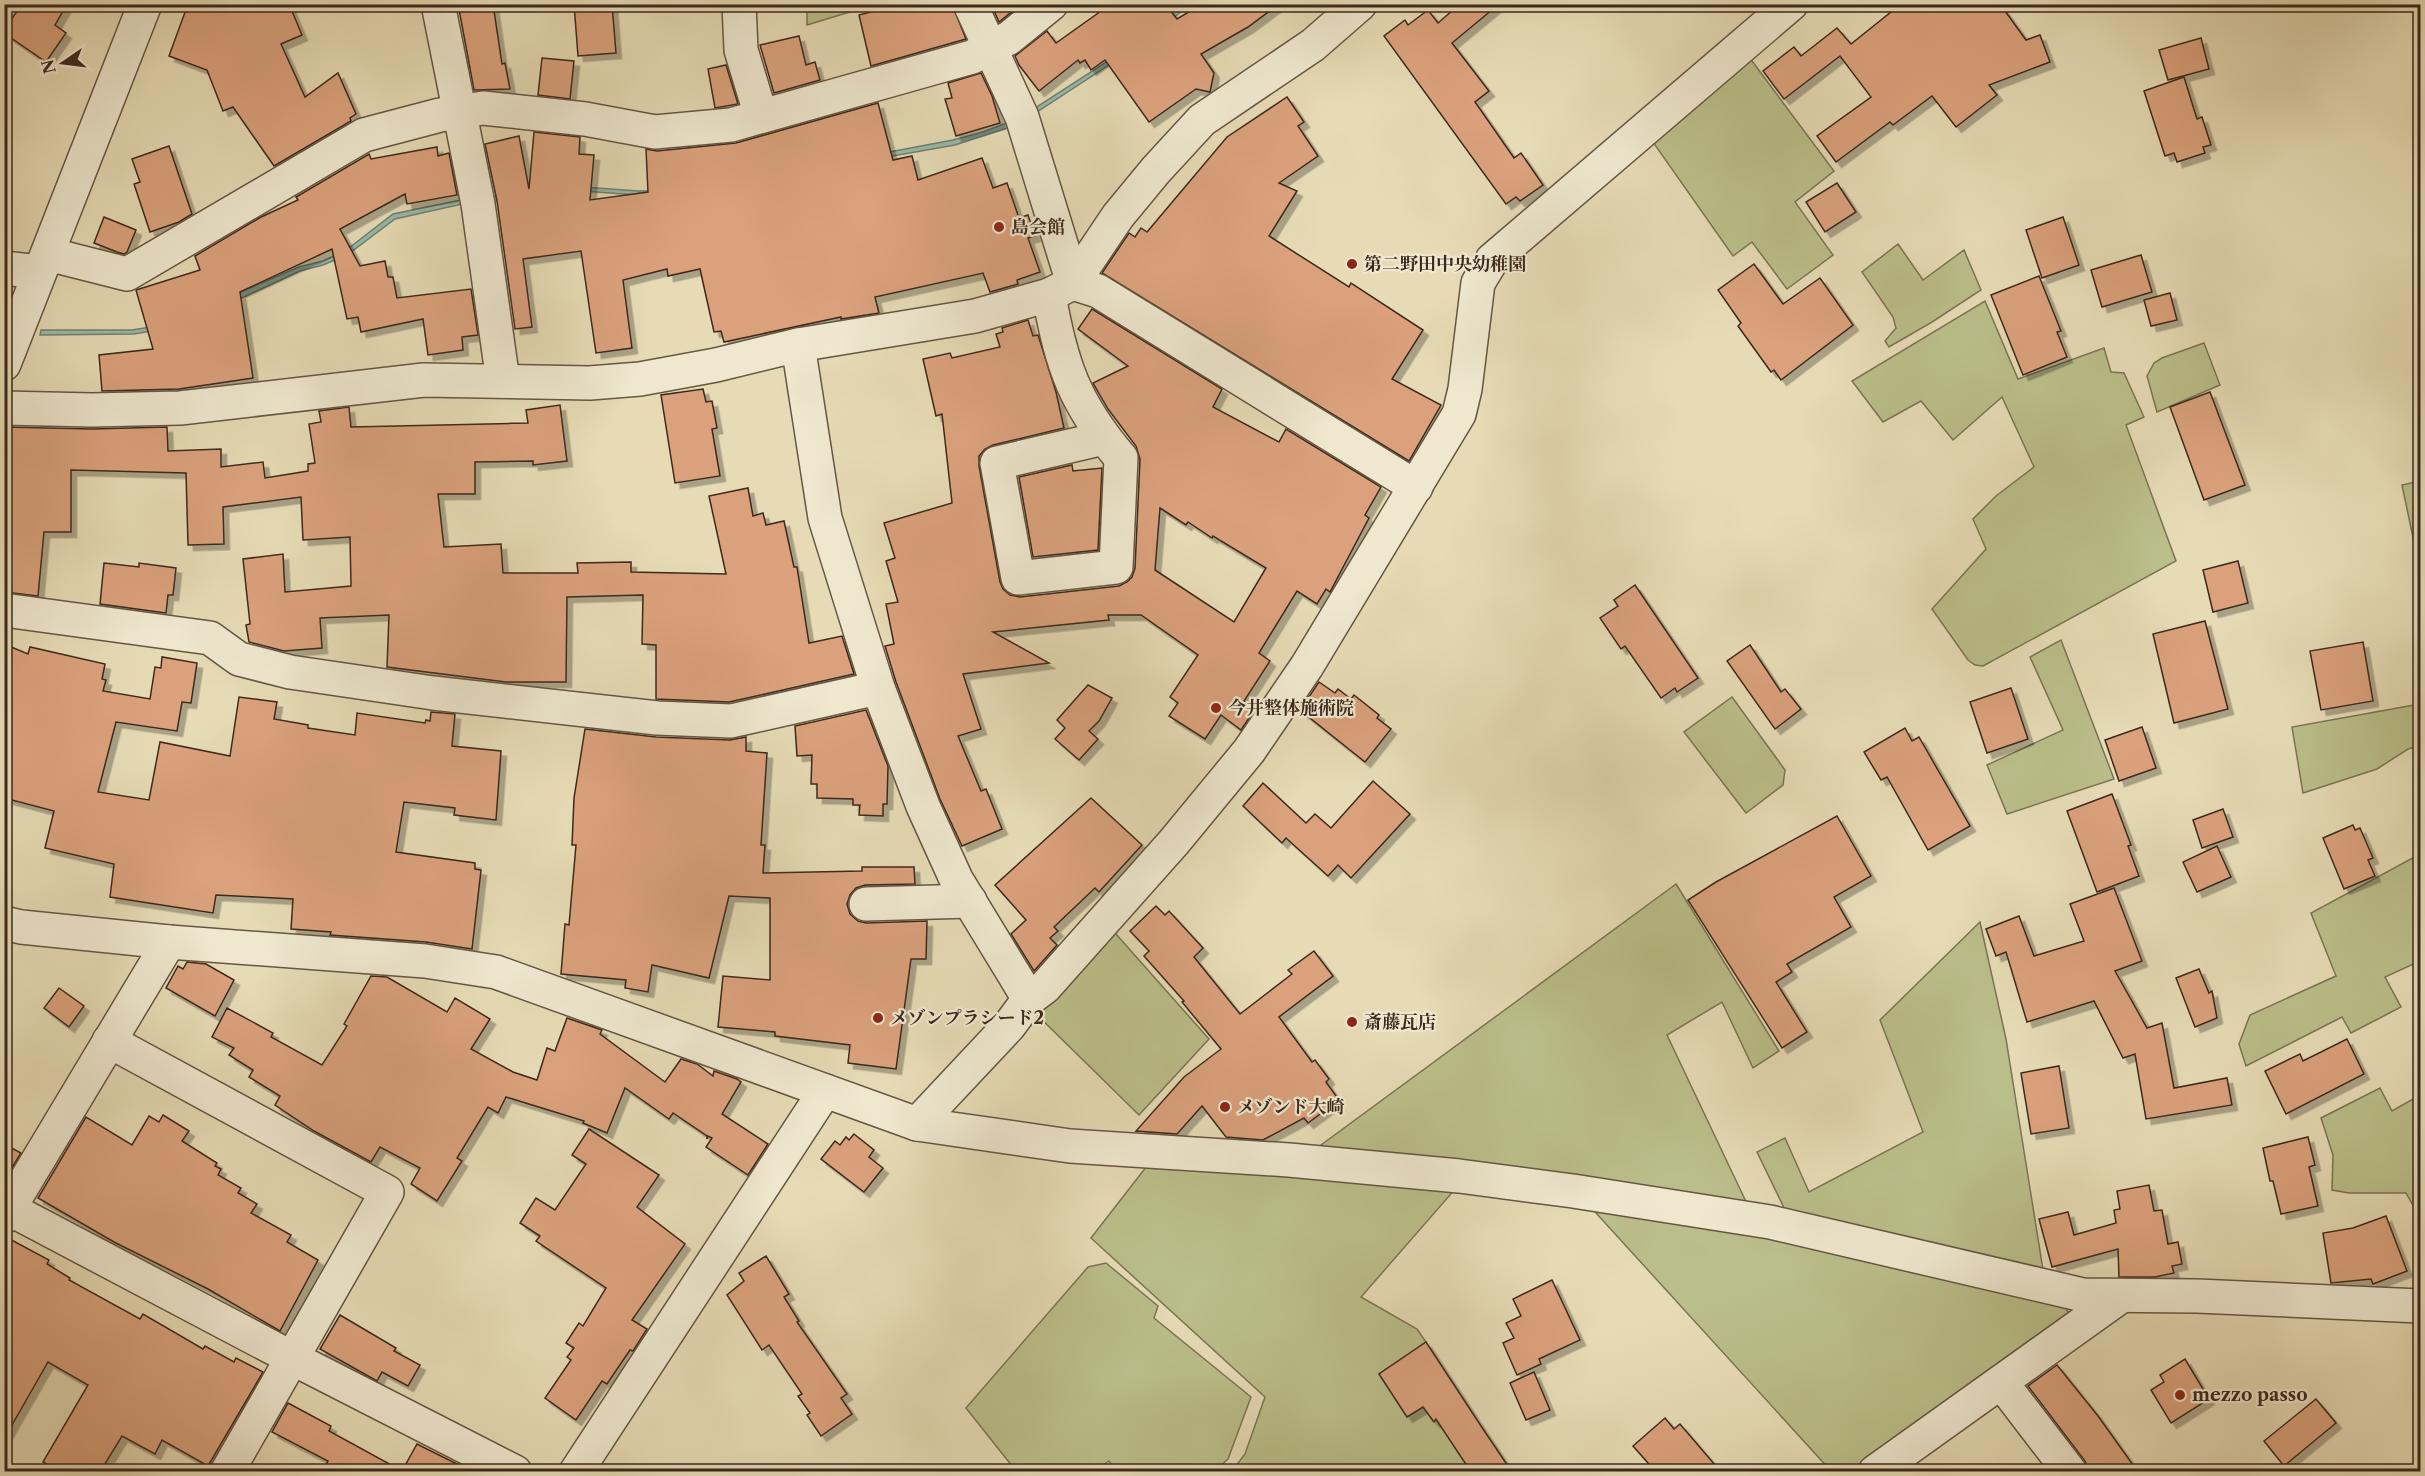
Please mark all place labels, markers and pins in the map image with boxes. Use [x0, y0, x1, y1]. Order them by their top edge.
place label: 島会館 [1011, 216, 1065, 238]
marker: 島会館 [992, 220, 1006, 234]
place label: 第二野田中央幼稚園 [1364, 253, 1526, 275]
marker: 第二野田中央幼稚園 [1345, 257, 1359, 271]
place label: 今井整体施術院 [1228, 697, 1354, 719]
marker: 今井整体施術院 [1209, 701, 1223, 715]
place label: メゾンプラシード2 [890, 1007, 1044, 1029]
marker: メゾンプラシード2 [871, 1011, 885, 1025]
place label: 斎藤瓦店 [1364, 1011, 1436, 1033]
marker: 斎藤瓦店 [1345, 1015, 1359, 1029]
place label: メゾンド大崎 [1237, 1096, 1344, 1118]
marker: メゾンド大崎 [1218, 1100, 1232, 1114]
place label: mezzo passo [2192, 1384, 2308, 1406]
marker: mezzo passo [2173, 1388, 2187, 1402]

